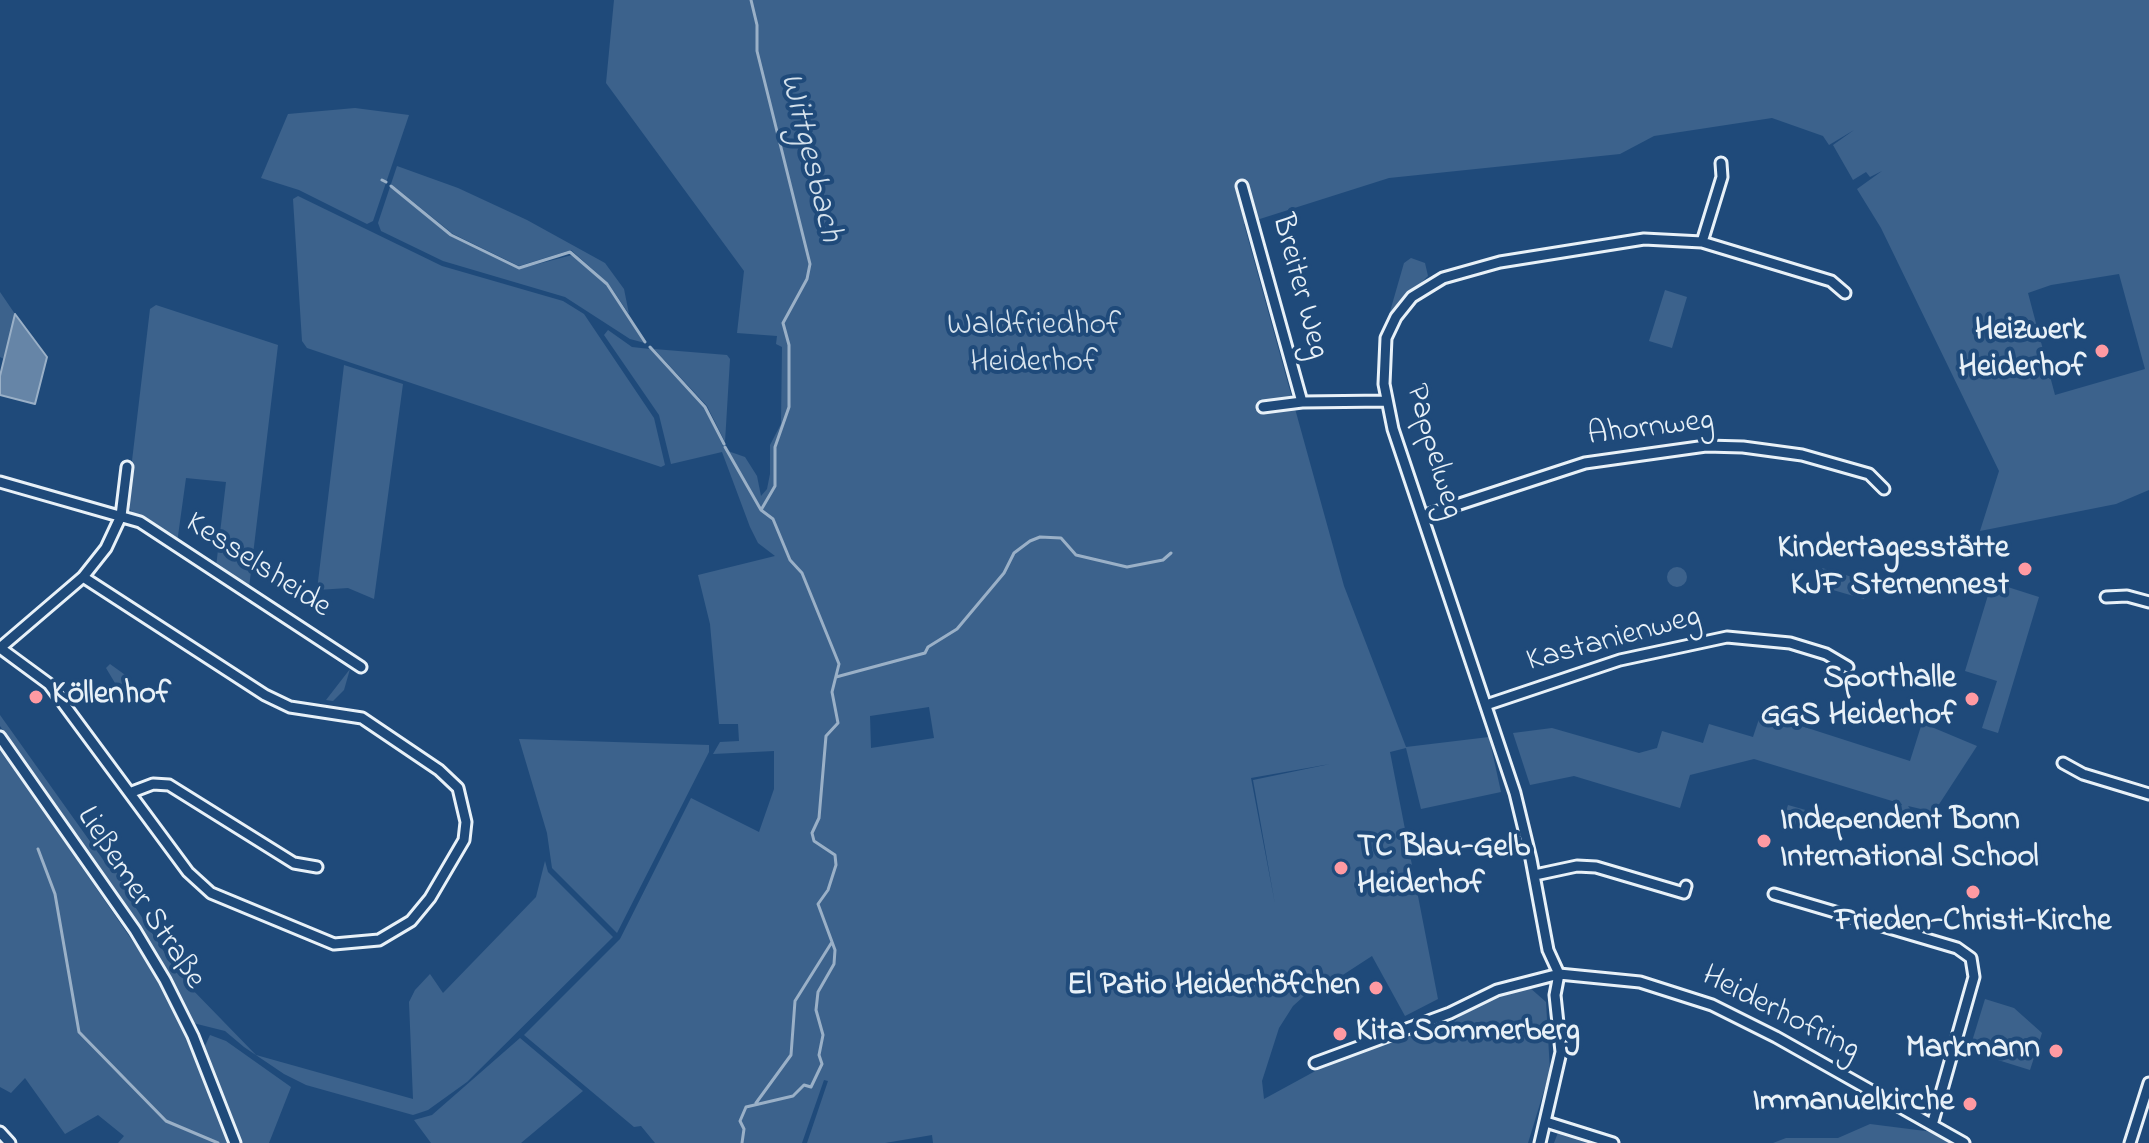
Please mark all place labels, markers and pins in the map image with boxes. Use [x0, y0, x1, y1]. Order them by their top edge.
place label: Heizwerk Heiderhof [1958, 314, 2086, 389]
marker: Heizwerk Heiderhof [2093, 342, 2111, 360]
place label: Kindertagesstätte KJF Sternennest [1778, 532, 2009, 607]
marker: Kindertagesstätte KJF Sternennest [2016, 560, 2034, 578]
place label: Sporthalle GGS Heiderhof [1761, 662, 1956, 737]
place label: Köllenhof [52, 678, 171, 716]
marker: Köllenhof [27, 688, 45, 706]
marker: Sporthalle GGS Heiderhof [1963, 690, 1981, 708]
place label: Independent Bonn International School [1780, 804, 2039, 879]
place label: TC Blau-Gelb Heiderhof [1357, 831, 1530, 906]
marker: Independent Bonn International School [1755, 832, 1773, 850]
marker: TC Blau-Gelb Heiderhof [1332, 859, 1350, 877]
marker: Frieden-Christi-Kirche [1964, 883, 1982, 901]
place label: Frieden-Christi-Kirche [1835, 905, 2111, 943]
place label: El Patio Heiderhöfchen [1067, 969, 1360, 1007]
marker: El Patio Heiderhöfchen [1367, 979, 1385, 997]
place label: Kita Sommerberg [1356, 1015, 1580, 1053]
marker: Kita Sommerberg [1331, 1025, 1349, 1043]
place label: Markmann [1906, 1032, 2040, 1070]
marker: Markmann [2047, 1042, 2065, 1060]
place label: Immanuelkirche [1752, 1085, 1954, 1123]
marker: Immanuelkirche [1961, 1095, 1979, 1113]

